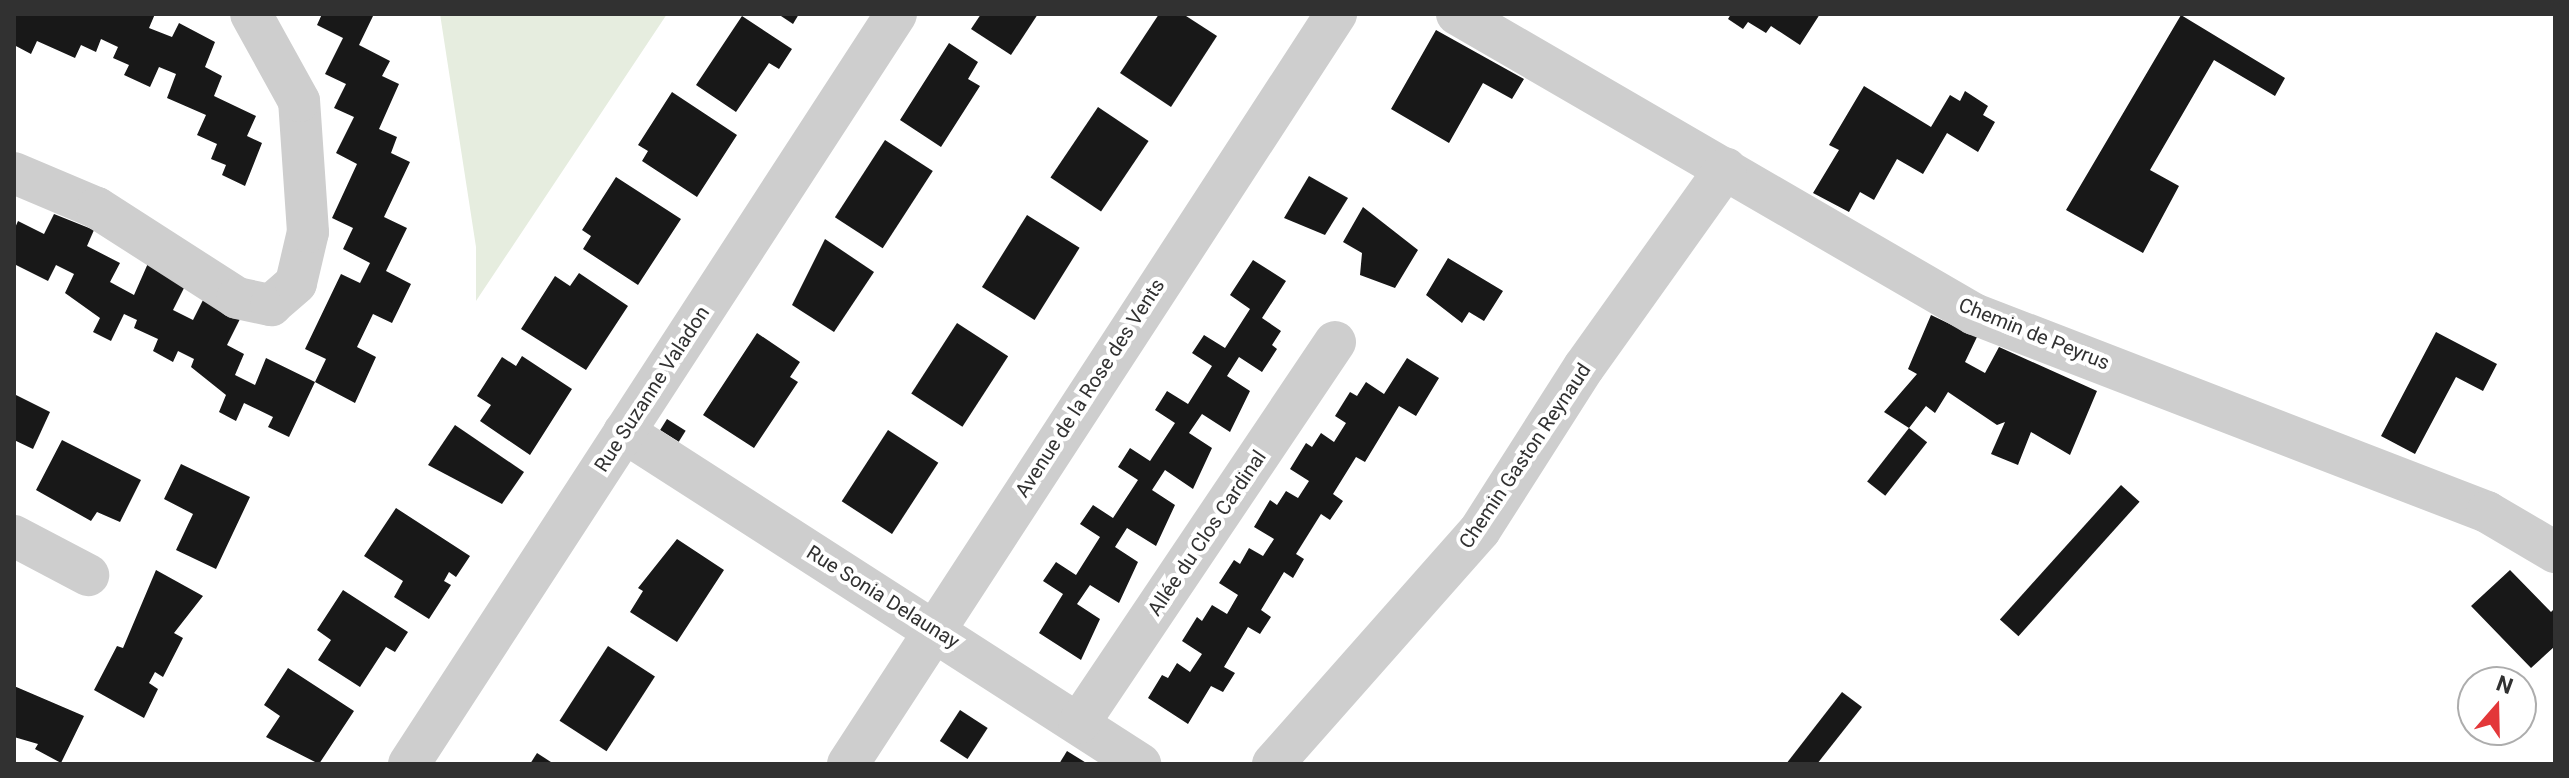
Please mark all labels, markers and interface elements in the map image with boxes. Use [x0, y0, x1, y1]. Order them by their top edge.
street label: Avenue de la Rose des Vents [1010, 274, 1170, 502]
street label: Chemin de Peyrus [1955, 293, 2113, 375]
street label: Rue Suzanne Valadon [589, 302, 715, 476]
street label: Chemin Gaston Reynaud [1454, 359, 1596, 553]
street label: Allée du Clos Cardinal [1143, 446, 1271, 620]
street label: Rue Sonia Delaunay [802, 540, 964, 654]
north arrow [2457, 666, 2537, 746]
text: N [2493, 670, 2516, 699]

